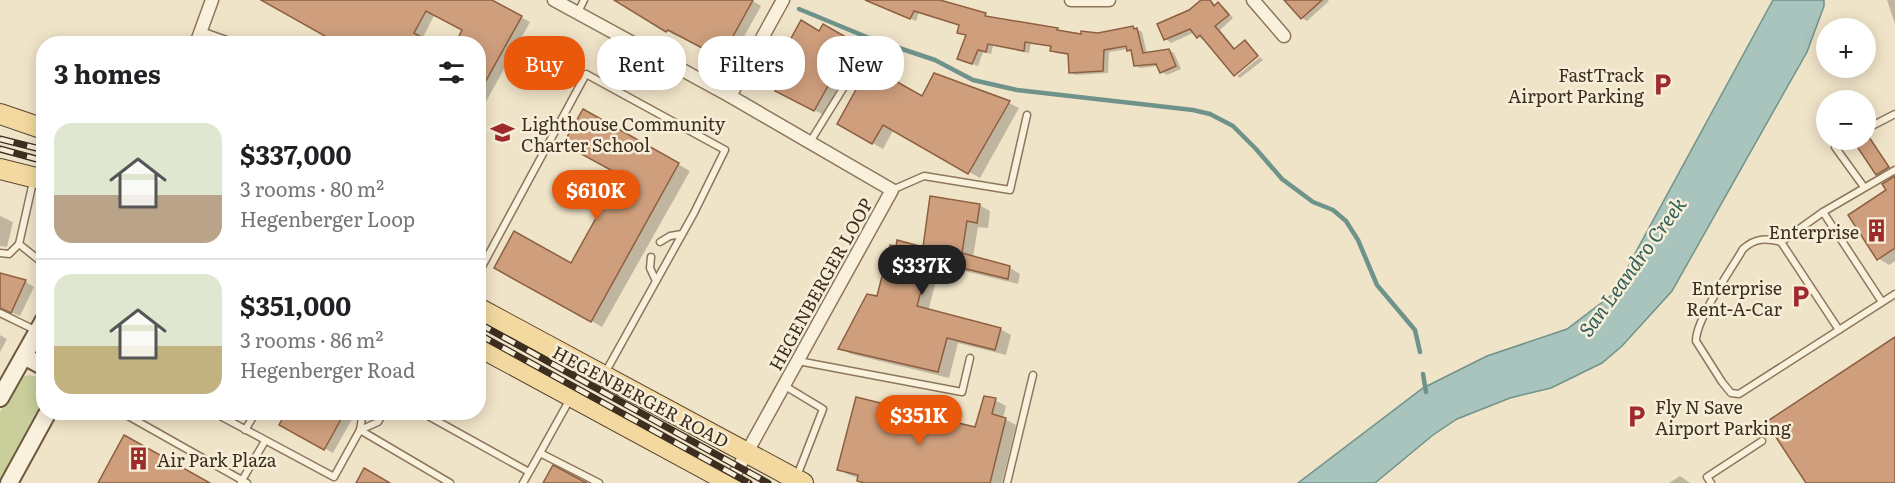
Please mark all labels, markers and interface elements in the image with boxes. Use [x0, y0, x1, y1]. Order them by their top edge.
map controls [1816, 18, 1876, 150]
button: + [1816, 18, 1876, 78]
chip: Buy [504, 36, 585, 90]
chip: Rent [597, 36, 686, 90]
chip: Filters [698, 36, 805, 90]
chip: New [817, 36, 904, 90]
text: 3 homes [54, 53, 161, 92]
icon: filters [435, 56, 468, 89]
place label: FastTrack Airport Parking [1508, 61, 1645, 109]
parking icon: FastTrack Airport Parking [1649, 71, 1675, 97]
button: − [1816, 90, 1876, 150]
place label: Lighthouse Community Charter School [521, 110, 726, 158]
school or university icon: Lighthouse Community Charter School [490, 120, 516, 146]
text: $337,000 [240, 134, 351, 173]
icon: home [102, 147, 174, 219]
pin: $610K [554, 170, 638, 221]
text: 3 rooms · 80 m² [240, 173, 384, 203]
text: $610K [566, 174, 626, 204]
water label: San Leandro Creek [1570, 190, 1692, 342]
street label: HEGENBERGER LOOP [761, 193, 879, 375]
text: Hegenberger Loop [240, 203, 415, 233]
place label: Enterprise [1768, 218, 1859, 245]
building icon: Enterprise [1864, 218, 1890, 244]
pin: $337K [880, 245, 964, 296]
text: $337K [892, 249, 952, 279]
place label: Enterprise Rent-A-Car [1686, 274, 1782, 322]
parking icon: Enterprise Rent-A-Car [1787, 284, 1813, 310]
text: $351,000 [240, 285, 351, 324]
icon: home [102, 298, 174, 370]
text: 3 rooms · 86 m² [240, 324, 383, 354]
street label: HEGENBERGER ROAD [548, 338, 734, 454]
text: Hegenberger Road [240, 354, 415, 384]
place label: Fly N Save Airport Parking [1655, 393, 1792, 441]
pin: $351K [877, 395, 961, 446]
text: $351K [890, 399, 948, 429]
parking icon: Fly N Save Airport Parking [1624, 403, 1650, 429]
building icon: Air Park Plaza [126, 446, 152, 472]
place label: Air Park Plaza [157, 446, 277, 473]

